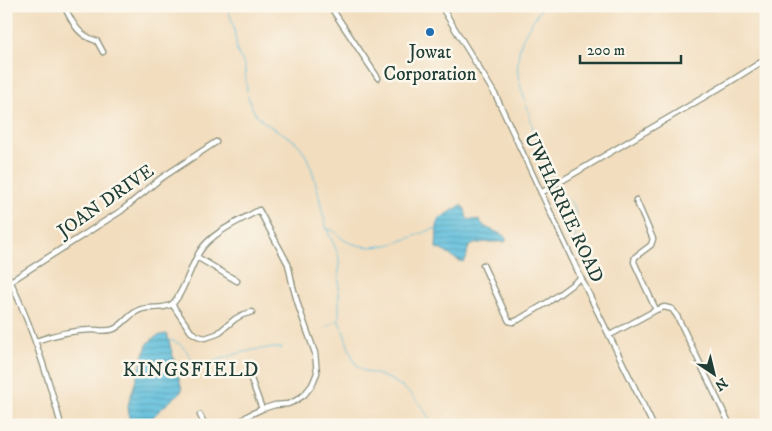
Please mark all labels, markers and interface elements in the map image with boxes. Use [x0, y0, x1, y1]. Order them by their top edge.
marker: Jowat Corporation [424, 26, 436, 38]
scale bar [580, 32, 681, 64]
place label: Jowat Corporation [384, 41, 477, 86]
text: 200 m [587, 41, 625, 60]
street label: UWHARRIE ROAD [519, 129, 608, 286]
street label: JOAN DRIVE [52, 160, 158, 244]
north arrow [690, 348, 740, 398]
district label: KINGSFIELD [123, 358, 259, 383]
text: N [711, 373, 731, 395]

